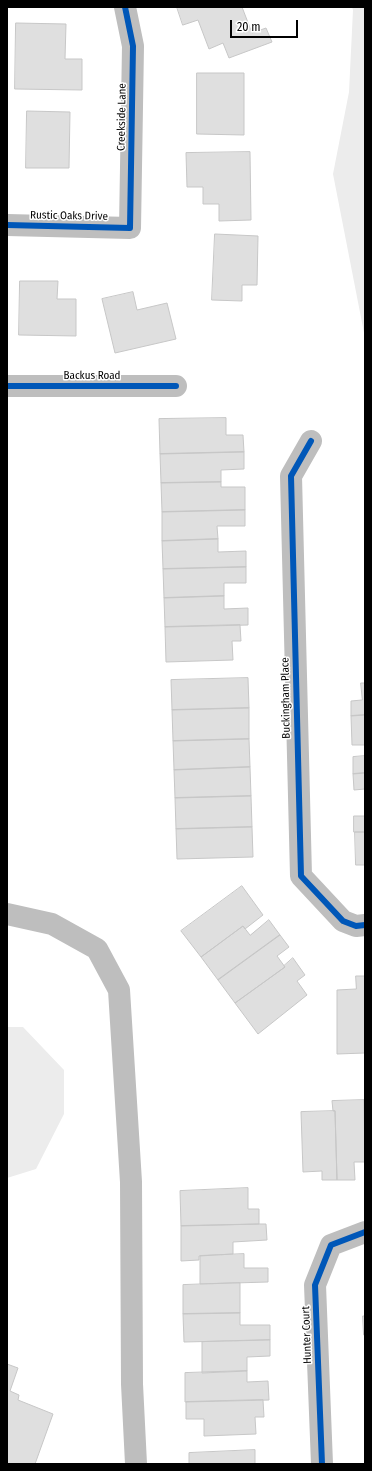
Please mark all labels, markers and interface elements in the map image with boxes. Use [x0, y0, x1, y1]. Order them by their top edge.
scale bar [232, 12, 300, 38]
text: 20 m [237, 20, 261, 34]
street label: Creekside Lane [115, 83, 129, 151]
street label: Rustic Oaks Drive [30, 209, 108, 223]
street label: Backus Road [63, 369, 121, 383]
street label: Buckingham Place [279, 657, 293, 739]
street label: Hunter Court [299, 1306, 315, 1364]

